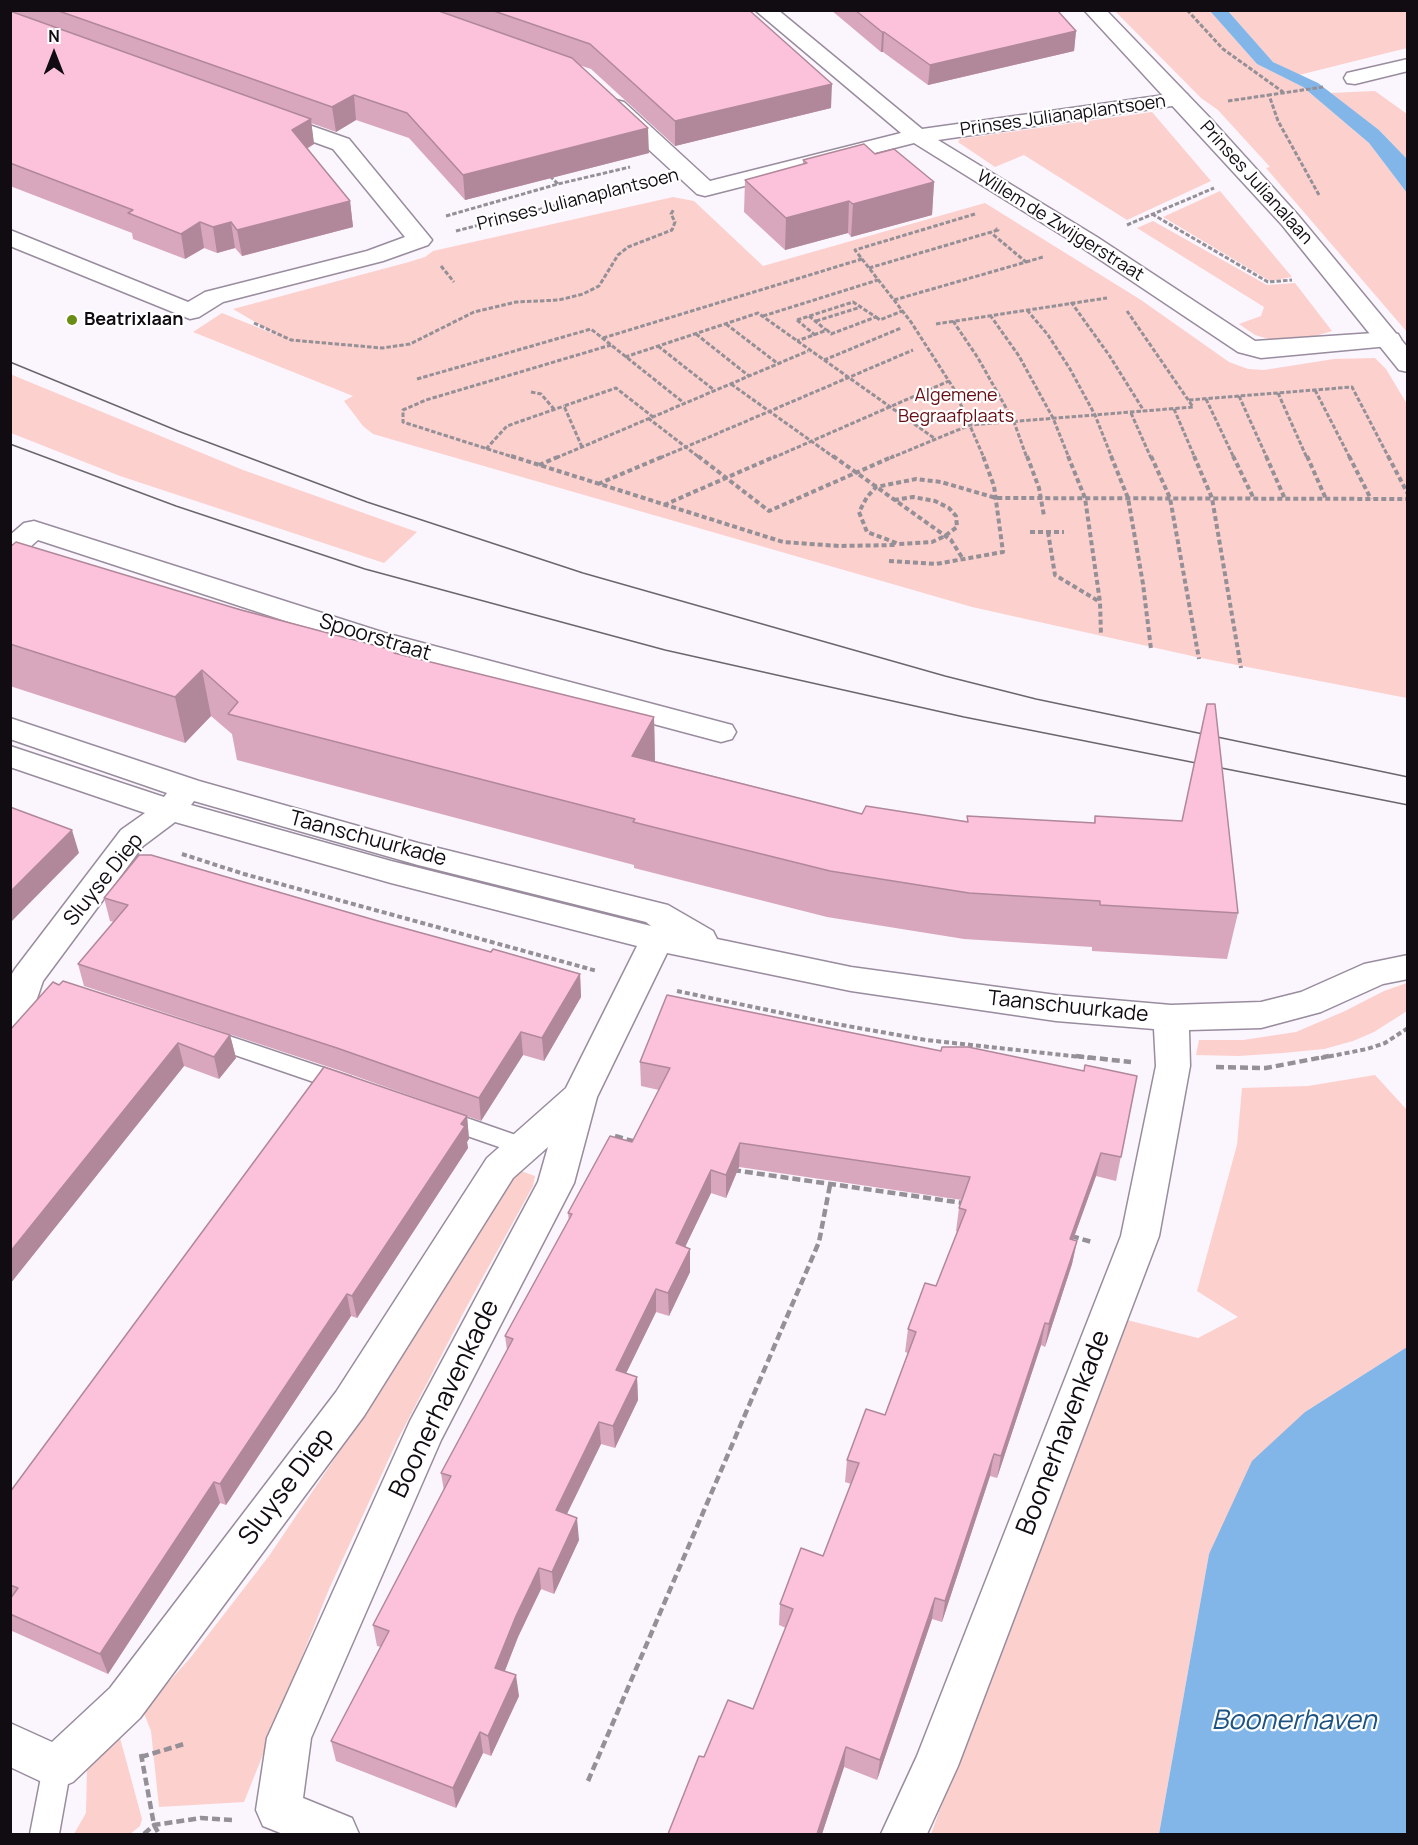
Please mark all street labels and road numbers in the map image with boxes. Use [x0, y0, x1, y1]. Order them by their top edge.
street label: Prinses Julianaplantsoen [959, 91, 1167, 141]
street label: Prinses Julianalaan [1195, 117, 1317, 249]
street label: Prinses Julianaplantsoen [475, 164, 681, 236]
street label: Willem de Zwijgerstraat [973, 166, 1147, 286]
street label: Spoorstraat [316, 609, 434, 667]
street label: Taanschuurkade [287, 806, 449, 872]
street label: Sluyse Diep [59, 828, 149, 932]
street label: Taanschuurkade [986, 986, 1150, 1028]
street label: Boonerhavenkade [383, 1295, 507, 1503]
street label: Boonerhavenkade [1011, 1326, 1117, 1540]
street label: Sluyse Diep [233, 1422, 341, 1552]

